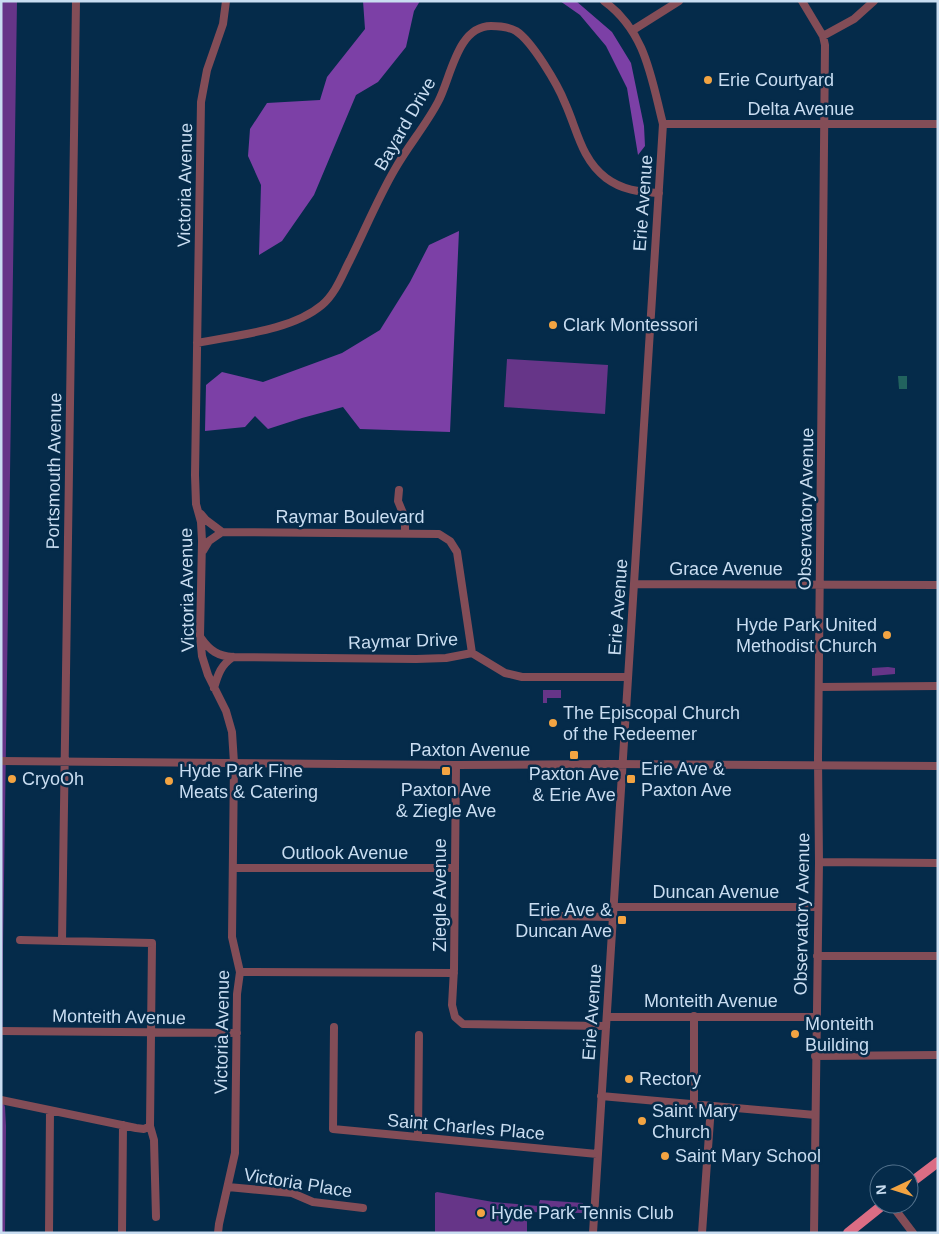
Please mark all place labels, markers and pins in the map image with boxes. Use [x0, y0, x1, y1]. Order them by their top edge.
place label: Erie Courtyard [718, 70, 834, 90]
marker: Erie Courtyard [702, 74, 714, 86]
place label: Clark Montessori [563, 315, 698, 335]
marker: Clark Montessori [547, 319, 559, 331]
place label: Hyde Park United Methodist Church [736, 615, 877, 656]
marker: Hyde Park United Methodist Church [881, 629, 893, 641]
place label: The Episcopal Church of the Redeemer [563, 703, 740, 744]
marker: The Episcopal Church of the Redeemer [547, 717, 559, 729]
marker: Paxton Ave & Erie Ave [568, 749, 580, 761]
place label: Erie Ave & Paxton Ave [641, 759, 732, 800]
place label: Hyde Park Fine Meats & Catering [179, 761, 318, 802]
place label: Paxton Ave & Erie Ave [529, 764, 619, 805]
marker: Paxton Ave & Ziegle Ave [440, 765, 452, 777]
place label: CryoOh [22, 769, 84, 789]
marker: CryoOh [6, 773, 18, 785]
marker: Erie Ave & Paxton Ave [625, 773, 637, 785]
marker: Hyde Park Fine Meats & Catering [163, 775, 175, 787]
place label: Paxton Ave & Ziegle Ave [396, 780, 496, 821]
place label: Erie Ave & Duncan Ave [515, 900, 612, 941]
marker: Erie Ave & Duncan Ave [616, 914, 628, 926]
place label: Monteith Building [805, 1014, 874, 1055]
marker: Monteith Building [789, 1028, 801, 1040]
place label: Rectory [639, 1069, 701, 1089]
marker: Rectory [623, 1073, 635, 1085]
place label: Saint Mary Church [652, 1101, 738, 1142]
marker: Saint Mary Church [636, 1115, 648, 1127]
place label: Saint Mary School [675, 1146, 821, 1166]
marker: Saint Mary School [659, 1150, 671, 1162]
place label: Hyde Park Tennis Club [491, 1203, 674, 1223]
marker: Hyde Park Tennis Club [475, 1207, 487, 1219]

